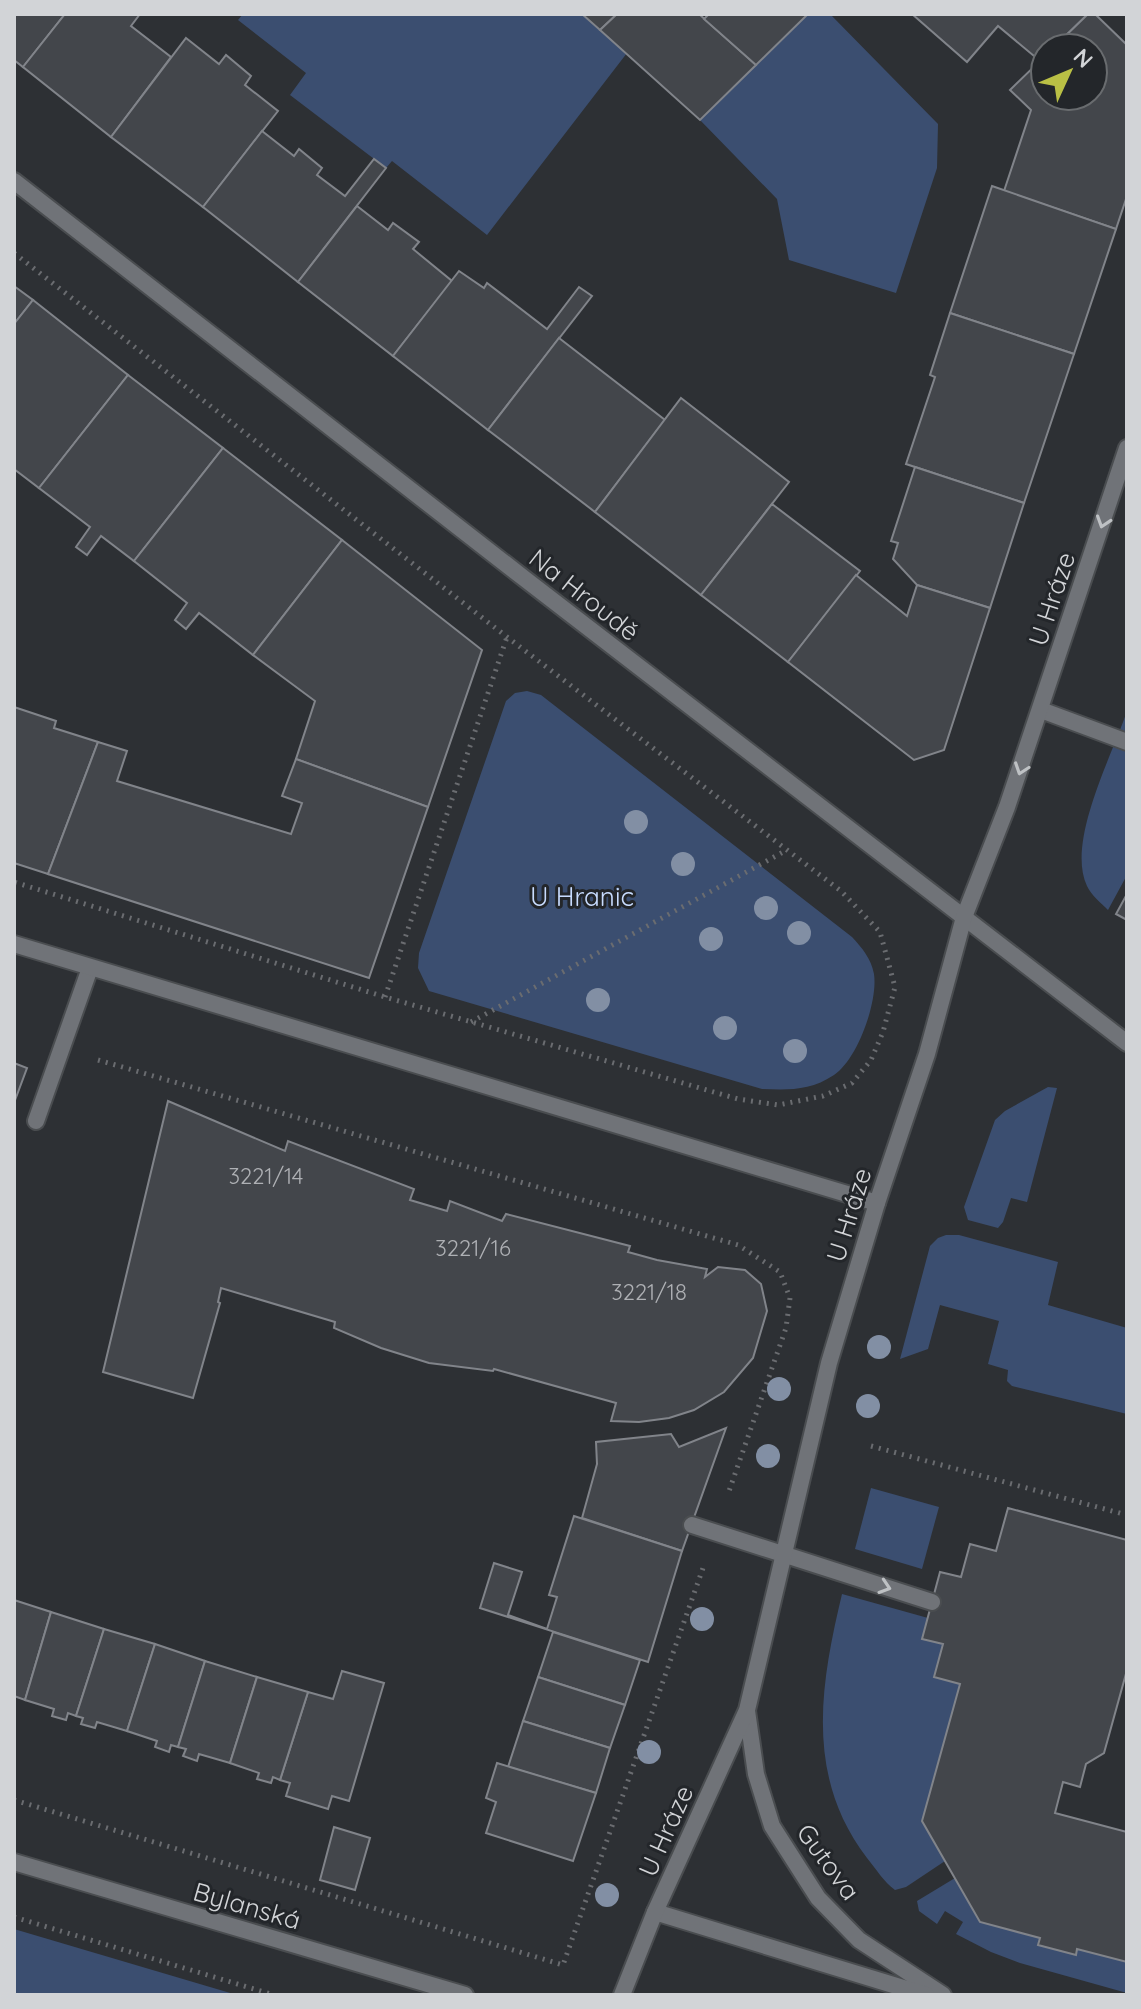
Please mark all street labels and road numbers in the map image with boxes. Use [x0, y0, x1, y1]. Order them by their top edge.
street label: Na Hroudě [523, 541, 646, 648]
street label: U Hráze [1021, 548, 1082, 650]
street label: U Hráze [819, 1164, 878, 1266]
street label: U Hráze [631, 1780, 700, 1882]
street label: Gutova [790, 1817, 867, 1906]
street label: Bylanská [190, 1874, 305, 1937]

